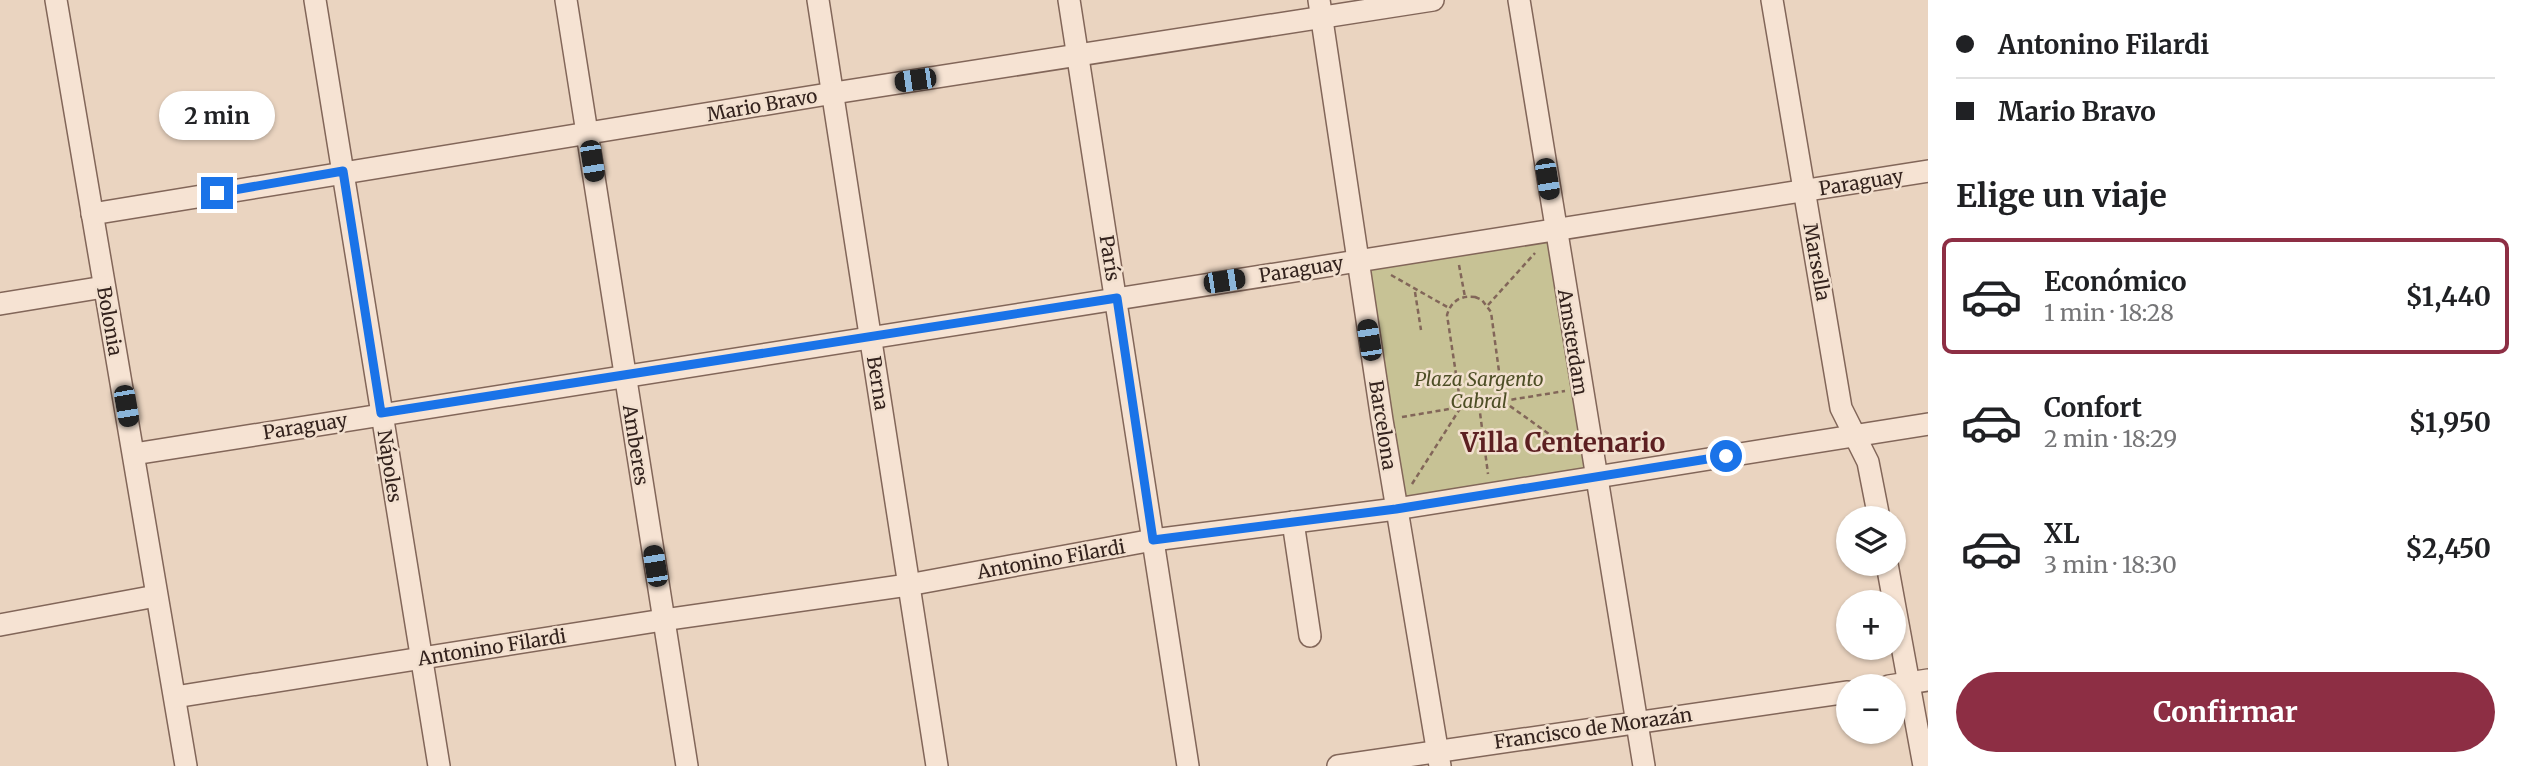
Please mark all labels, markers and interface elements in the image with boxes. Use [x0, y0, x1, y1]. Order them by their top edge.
text: Antonino Filardi [1998, 28, 2209, 61]
car [893, 67, 938, 93]
street label: Mario Bravo [705, 83, 819, 127]
callout: 2 min [159, 92, 275, 140]
text: Mario Bravo [1998, 95, 2156, 128]
text: 2 min [184, 101, 250, 130]
car [579, 139, 606, 183]
car [1534, 157, 1561, 201]
street label: Paraguay [1817, 163, 1905, 201]
text: Elige un viaje [1956, 176, 2167, 216]
route end [201, 177, 233, 209]
street label: Marsella [1798, 221, 1836, 303]
street label: París [1095, 233, 1125, 283]
street label: Paraguay [1257, 250, 1345, 288]
icon: car [1960, 265, 2023, 328]
text: Económico [2044, 265, 2187, 298]
car [1202, 267, 1247, 295]
text: $1,440 [2406, 280, 2491, 313]
street label: Bolonia [92, 284, 128, 358]
street label: Amsterdam [1553, 286, 1593, 397]
text: 1 min · 18:28 [2044, 298, 2174, 327]
car [1356, 318, 1383, 362]
street label: Berna [862, 354, 894, 412]
park label: Plaza Sargento Cabral [1414, 367, 1544, 413]
street label: Barcelona [1364, 378, 1402, 472]
car [113, 383, 140, 429]
icon: car [1960, 391, 2023, 454]
text: Confort [2044, 391, 2142, 424]
street label: Amberes [618, 402, 654, 487]
text: $1,950 [2409, 406, 2491, 439]
street label: Paraguay [261, 407, 349, 445]
text: 2 min · 18:29 [2044, 424, 2177, 453]
district label: Villa Centenario [1460, 426, 1665, 459]
street label: Nápoles [372, 428, 408, 504]
route start [1710, 440, 1742, 472]
map controls [1836, 506, 1906, 744]
button: layers [1836, 506, 1906, 576]
icon: car [1960, 517, 2023, 580]
text: XL [2044, 517, 2080, 550]
text: $2,450 [2405, 532, 2491, 565]
street label: Antonino Filardi [974, 534, 1127, 584]
car [642, 544, 669, 588]
text: 3 min · 18:30 [2044, 550, 2177, 579]
button: + [1836, 590, 1906, 660]
street label: Antonino Filardi [415, 623, 568, 671]
button: Confirmar [1956, 672, 2495, 752]
button: − [1836, 674, 1906, 744]
street label: Francisco de Morazán [1492, 702, 1694, 754]

